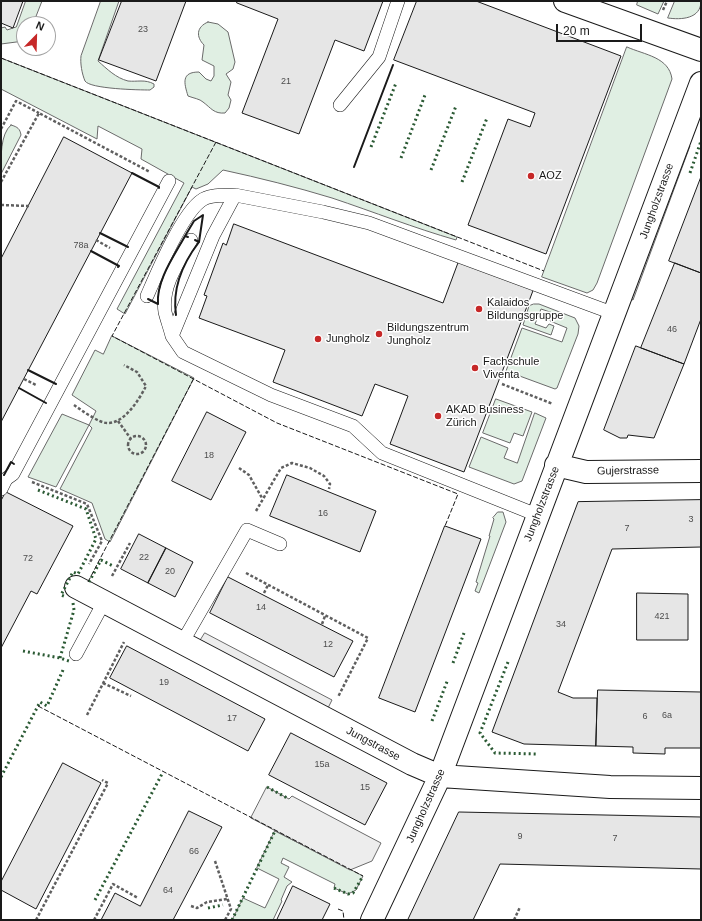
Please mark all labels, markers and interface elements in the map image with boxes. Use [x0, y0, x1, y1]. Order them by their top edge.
north arrow [16, 16, 56, 56]
scale bar [558, 16, 644, 42]
text: N [34, 19, 46, 33]
text: 20 m [563, 24, 590, 38]
house number: 23 [138, 25, 148, 35]
house number: 21 [281, 77, 291, 87]
street label: Jungholzstrasse [637, 161, 677, 241]
place label: AOZ [539, 169, 562, 183]
marker: AOZ [526, 171, 536, 181]
house number: 78a [73, 241, 89, 251]
place label: Kalaidos Bildungsgruppe [487, 296, 563, 322]
marker: Kalaidos Bildungsgruppe [474, 304, 484, 314]
place label: Bildungszentrum Jungholz [387, 321, 469, 347]
house number: 46 [667, 325, 677, 335]
marker: Bildungszentrum Jungholz [374, 329, 384, 339]
place label: Jungholz [326, 332, 370, 346]
marker: Jungholz [313, 334, 323, 344]
place label: Fachschule Viventa [483, 355, 539, 381]
marker: Fachschule Viventa [470, 363, 480, 373]
place label: AKAD Business Zürich [446, 403, 524, 429]
marker: AKAD Business Zürich [433, 411, 443, 421]
house number: 18 [204, 451, 214, 461]
street label: Gujerstrasse [597, 464, 659, 478]
street label: Jungholzstrasse [522, 465, 562, 543]
house number: 16 [318, 509, 328, 519]
house number: 3 [688, 515, 694, 525]
house number: 7 [624, 524, 630, 534]
house number: 22 [139, 553, 149, 563]
house number: 72 [23, 554, 33, 564]
house number: 20 [165, 567, 175, 577]
house number: 14 [256, 603, 266, 613]
house number: 421 [654, 612, 670, 622]
house number: 34 [556, 620, 566, 630]
house number: 12 [323, 640, 333, 650]
house number: 19 [159, 678, 169, 688]
house number: 6a [662, 711, 672, 721]
house number: 6 [642, 712, 648, 722]
house number: 17 [227, 714, 237, 724]
street label: Jungstrasse [344, 724, 402, 764]
house number: 15a [314, 760, 330, 770]
street label: Jungholzstrasse [404, 767, 448, 845]
house number: 15 [360, 783, 370, 793]
house number: 9 [517, 832, 523, 842]
house number: 7 [612, 834, 618, 844]
house number: 66 [189, 847, 199, 857]
house number: 64 [163, 886, 173, 896]

